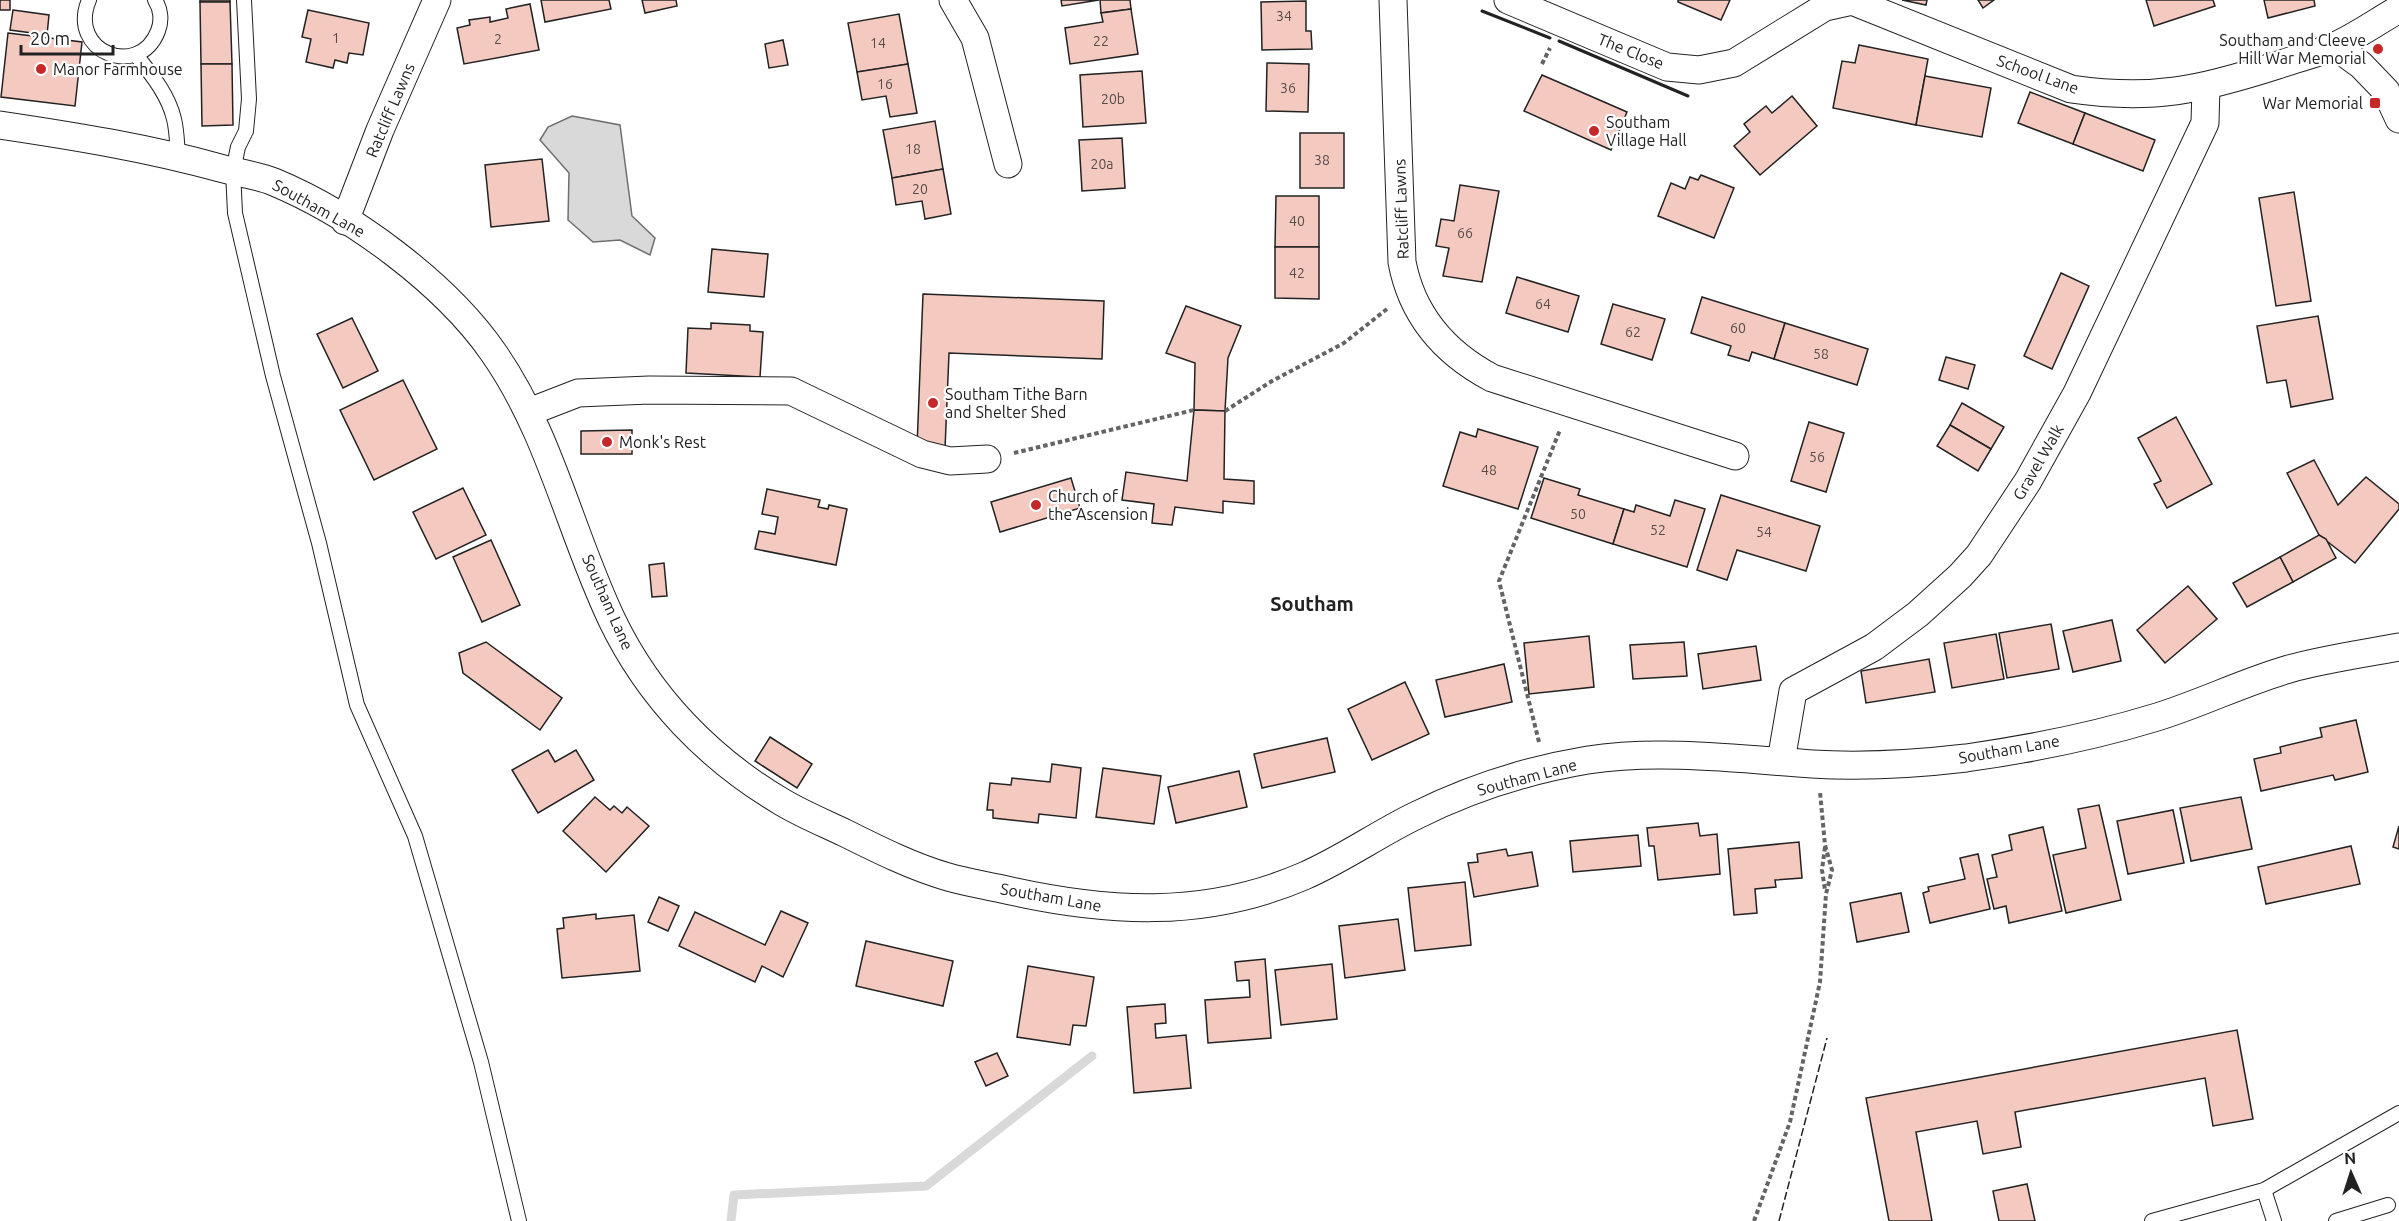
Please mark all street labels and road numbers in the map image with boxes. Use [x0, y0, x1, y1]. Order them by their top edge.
street label: The Close [1595, 30, 1667, 72]
street label: School Lane [1995, 51, 2081, 97]
street label: Ratcliff Lawns [362, 60, 418, 160]
street label: Ratcliff Lawns [1390, 158, 1412, 260]
street label: Southam Lane [270, 175, 368, 241]
street label: Gravel Walk [2009, 421, 2067, 503]
street label: Southam Lane [579, 552, 637, 652]
street label: Southam Lane [1957, 731, 2061, 767]
street label: Southam Lane [1475, 755, 1579, 799]
street label: Southam Lane [999, 879, 1103, 915]

